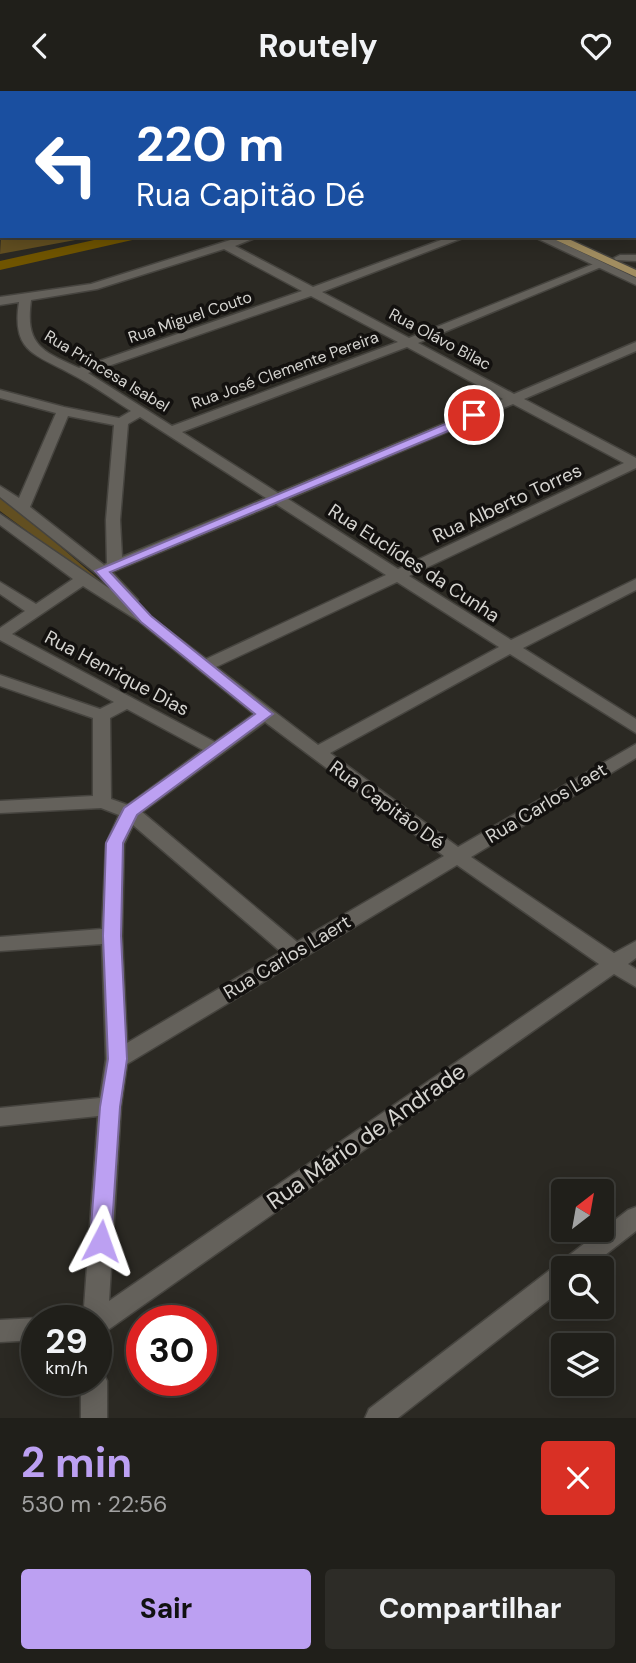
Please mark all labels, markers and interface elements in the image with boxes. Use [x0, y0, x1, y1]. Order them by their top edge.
text: Routely [258, 25, 378, 67]
icon: back [21, 27, 59, 65]
icon: heart [577, 27, 615, 65]
text: 220 m [136, 112, 284, 176]
icon: left [21, 119, 112, 210]
text: Rua Capitão Dé [136, 174, 365, 216]
street label: Rua Miguel Couto [125, 286, 255, 348]
street label: Rua Olávo Bilac [385, 303, 495, 375]
street label: Rua Princesa Isabel [41, 325, 173, 417]
street label: Rua José Clemente Pereira [189, 326, 381, 414]
pin [444, 385, 504, 445]
icon: arrive [455, 396, 493, 434]
street label: Rua Alberto Torres [428, 457, 586, 549]
street label: Rua Euclídes da Cunha [323, 498, 505, 628]
street label: Rua Henrique Dias [41, 624, 193, 722]
street label: Rua Capitão Dé [325, 755, 449, 855]
street label: Rua Carlos Laet [481, 757, 611, 849]
street label: Rua Carlos Laert [219, 909, 355, 1005]
street label: Rua Mário de Andrade [261, 1056, 471, 1216]
north arrow [551, 1179, 614, 1243]
map controls [551, 1179, 614, 1396]
position arrow [64, 1204, 138, 1278]
button: search [551, 1256, 614, 1319]
speed limit sign: 30 [126, 1305, 217, 1396]
text: 29 [45, 1318, 88, 1364]
button: layers [551, 1333, 614, 1396]
text: km/h [45, 1356, 88, 1380]
text: 2 min [21, 1435, 132, 1490]
button: close [541, 1441, 615, 1515]
text: 530 m · 22:56 [21, 1489, 167, 1519]
button: Sair [21, 1569, 311, 1649]
button: Compartilhar [325, 1569, 615, 1649]

